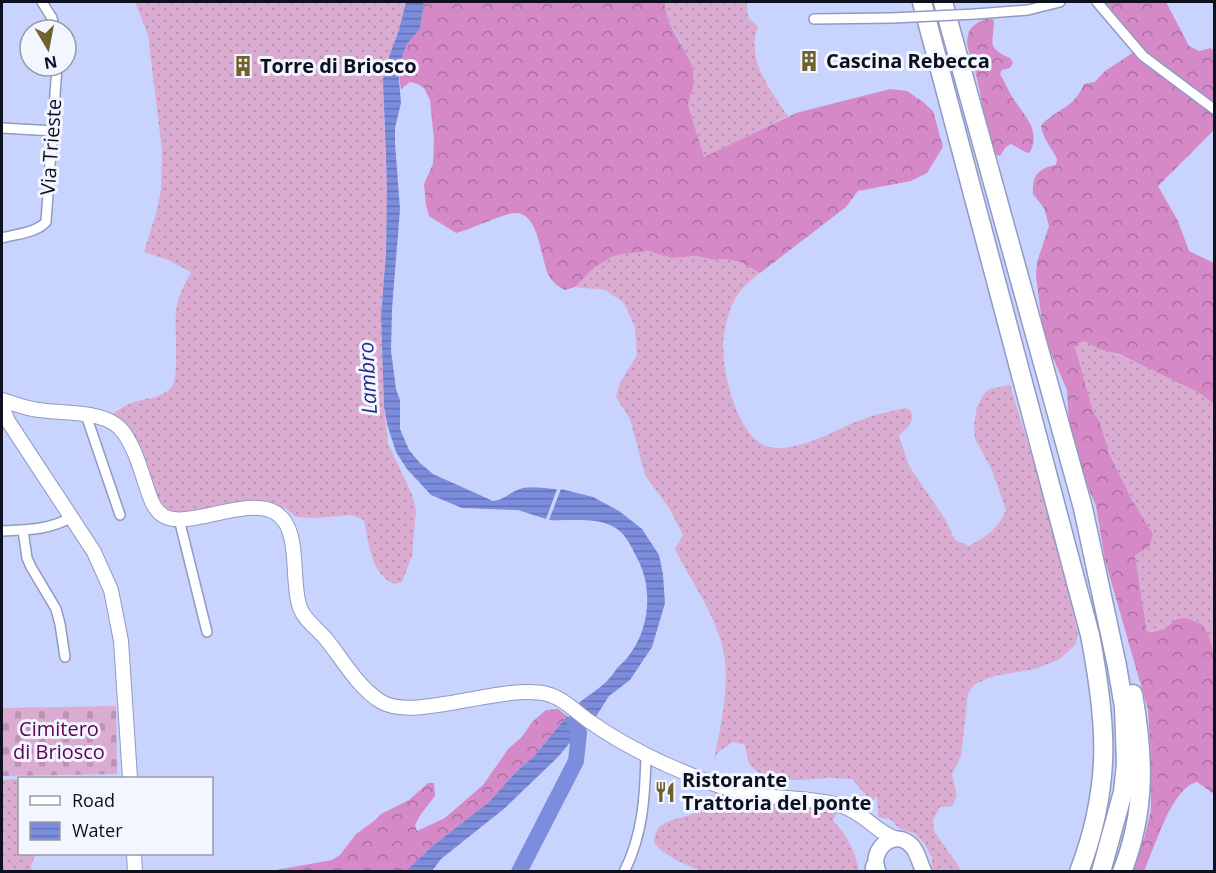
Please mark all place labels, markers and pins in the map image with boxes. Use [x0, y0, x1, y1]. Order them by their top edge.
place label: Cascina Rebecca [826, 47, 990, 74]
building icon: Cascina Rebecca [797, 49, 821, 73]
place label: Torre di Briosco [260, 52, 417, 79]
building icon: Torre di Briosco [231, 54, 255, 78]
place label: Ristorante Trattoria del ponte [682, 766, 871, 816]
restaurant icon: Ristorante Trattoria del ponte [653, 780, 677, 804]

